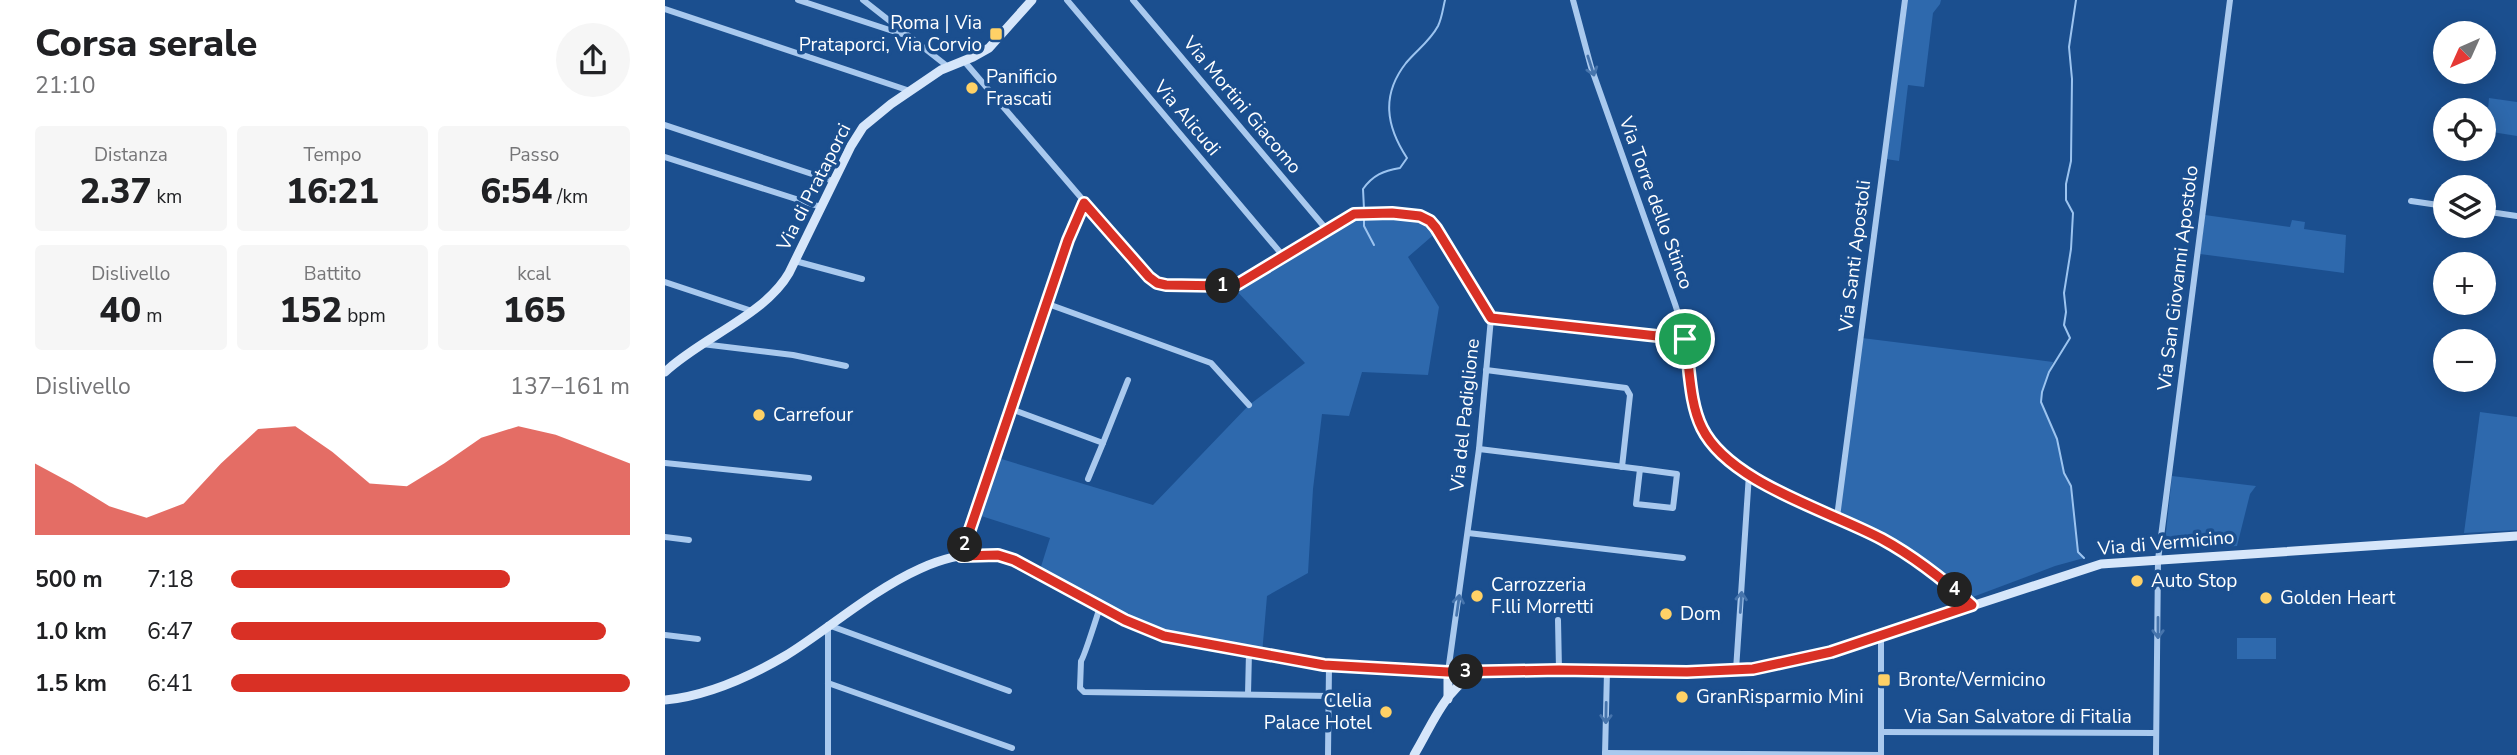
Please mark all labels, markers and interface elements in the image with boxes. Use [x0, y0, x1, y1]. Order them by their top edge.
place label: Roma | Via Prataporci, Via Corvio [799, 10, 982, 58]
text: Corsa serale [35, 18, 257, 69]
north arrow [2433, 21, 2495, 84]
map controls [2433, 21, 2496, 392]
button: share [556, 23, 630, 97]
marker: Roma | Via Prataporci, Via Corvio [988, 26, 1004, 42]
street label: Via Mortini Giacomo [1176, 30, 1307, 179]
one-way arrow [1585, 55, 1598, 77]
place label: Panificio Frascati [986, 64, 1057, 112]
text: 21:10 [35, 70, 95, 101]
street label: Via Alicudi [1147, 74, 1226, 161]
marker: Panificio Frascati [964, 80, 980, 96]
button: locate [2433, 98, 2496, 161]
street label: Via Torre dello Stinco [1612, 112, 1699, 293]
street label: Via di Prataporci [770, 119, 857, 256]
text: Distanza [94, 142, 168, 168]
text: Tempo [303, 142, 361, 168]
text: Passo [509, 142, 559, 168]
street label: Via San Giovanni Apostolo [2151, 164, 2205, 393]
text: 2.37 [79, 168, 152, 215]
text: 16:21 [286, 168, 379, 215]
text: 6:54 [480, 168, 552, 215]
button: layers [2433, 175, 2496, 238]
street label: Via Santi Apostoli [1833, 179, 1877, 334]
text: km [152, 184, 182, 210]
text: /km [552, 184, 588, 210]
button: + [2433, 252, 2496, 315]
text: Dislivello [91, 261, 170, 287]
text: Battito [304, 261, 361, 287]
text: kcal [517, 261, 551, 287]
pin: 1 [1205, 268, 1241, 304]
text: 1 [1217, 272, 1228, 298]
text: 40 [99, 287, 141, 334]
text: 152 [279, 287, 342, 334]
text: 165 [503, 287, 566, 334]
text: m [141, 303, 162, 329]
text: bpm [342, 303, 386, 329]
pin [1655, 309, 1715, 369]
icon: arrive [1666, 320, 1704, 358]
button: − [2433, 329, 2496, 392]
street label: Via del Padiglione [1444, 337, 1486, 494]
text: Dislivello [35, 371, 131, 402]
text: 137–161 m [510, 371, 630, 402]
place label: Carrefour [773, 402, 853, 428]
marker: Carrefour [751, 407, 767, 423]
street label: Via di Vermicino [2096, 524, 2235, 562]
pin: 2 [947, 528, 983, 562]
text: 2 [959, 531, 970, 557]
text: 500 m [35, 564, 103, 595]
text: 7:18 [147, 564, 194, 595]
place label: Auto Stop [2151, 568, 2237, 594]
place label: Carrozzeria F.lli Morretti [1491, 572, 1594, 620]
pin: 4 [1937, 572, 1973, 608]
marker: Auto Stop [2129, 573, 2145, 589]
text: 4 [1949, 576, 1960, 602]
place label: Golden Heart [2280, 585, 2396, 611]
marker: Carrozzeria F.lli Morretti [1469, 588, 1485, 604]
marker: Golden Heart [2258, 590, 2274, 606]
one-way arrow [1734, 591, 1747, 614]
one-way arrow [1452, 594, 1465, 617]
place label: Dom [1680, 601, 1721, 627]
marker: Dom [1658, 606, 1674, 622]
text: 1.0 km [35, 616, 107, 647]
text: 6:47 [147, 616, 194, 647]
one-way arrow [2151, 616, 2165, 639]
pin: 3 [1449, 654, 1483, 690]
text: 3 [1460, 658, 1471, 684]
place label: Bronte/Vermicino [1898, 667, 2046, 693]
text: 1.5 km [35, 668, 107, 699]
text: 6:41 [147, 668, 194, 699]
marker: Bronte/Vermicino [1876, 672, 1892, 688]
place label: GranRisparmio Mini [1696, 684, 1864, 710]
place label: Clelia Palace Hotel [1264, 688, 1372, 736]
marker: GranRisparmio Mini [1674, 689, 1690, 705]
one-way arrow [1599, 701, 1613, 724]
marker: Clelia Palace Hotel [1378, 704, 1394, 720]
street label: Via San Salvatore di Fitalia [1903, 704, 2132, 730]

